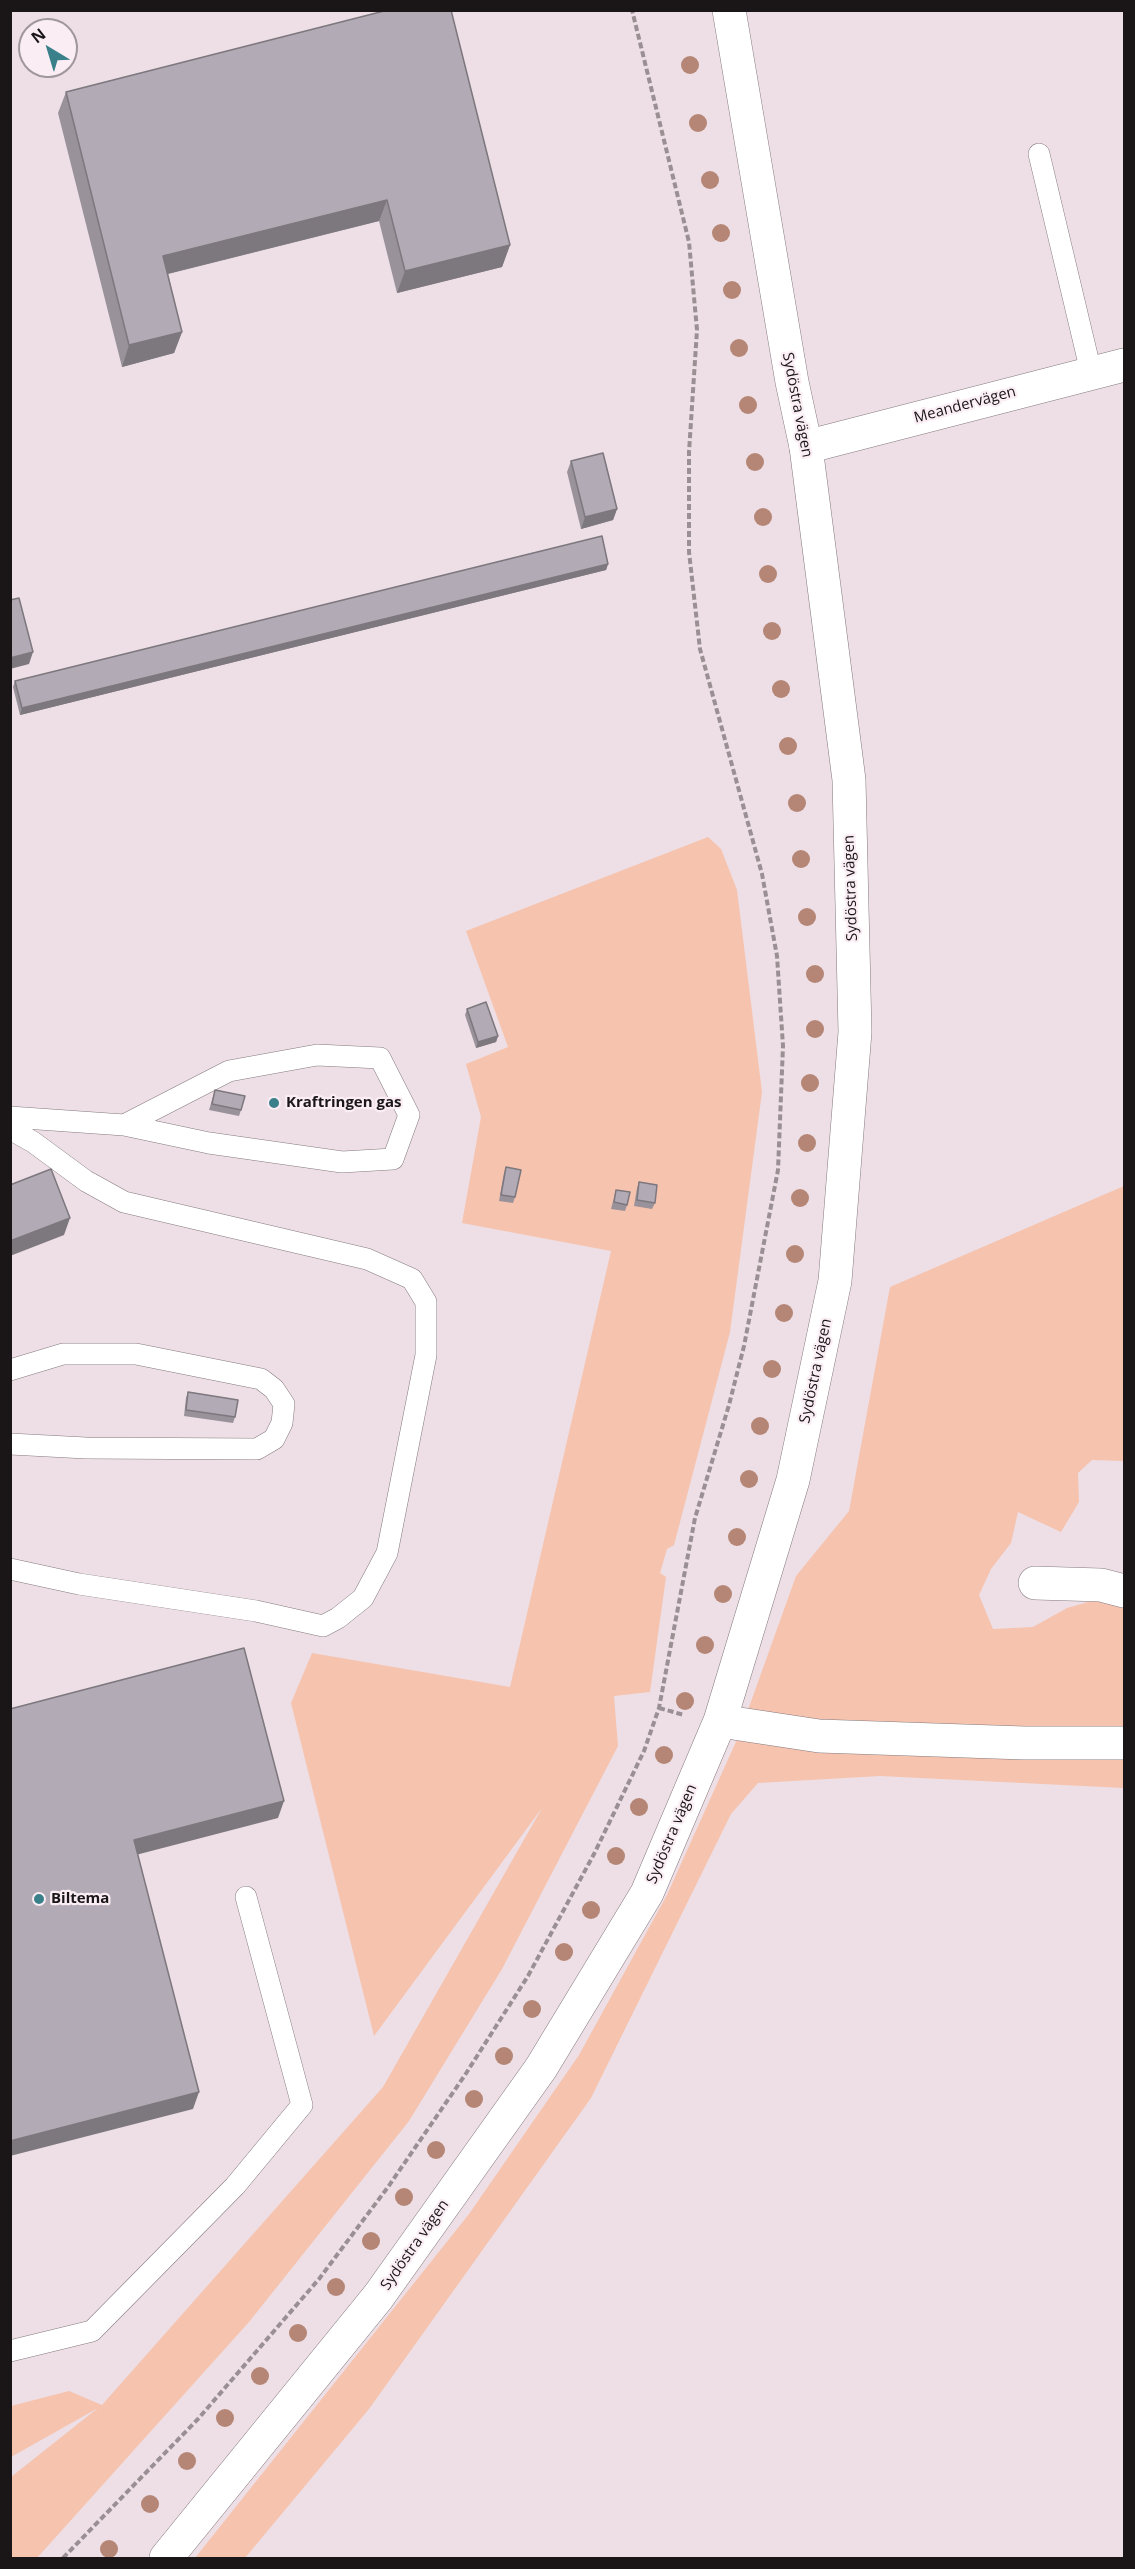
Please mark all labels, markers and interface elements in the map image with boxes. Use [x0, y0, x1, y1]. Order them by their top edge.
north arrow [18, 18, 78, 78]
text: N [26, 23, 50, 48]
street label: Sydöstra vägen [778, 351, 816, 459]
street label: Meandervägen [912, 383, 1018, 427]
street label: Sydöstra vägen [840, 835, 862, 941]
place label: Kraftringen gas [286, 1094, 401, 1112]
marker: Kraftringen gas [267, 1096, 281, 1110]
street label: Sydöstra vägen [796, 1317, 836, 1425]
street label: Sydöstra vägen [643, 1782, 701, 1886]
place label: Biltema [51, 1890, 109, 1908]
marker: Biltema [32, 1892, 46, 1906]
street label: Sydöstra vägen [377, 2196, 453, 2294]

